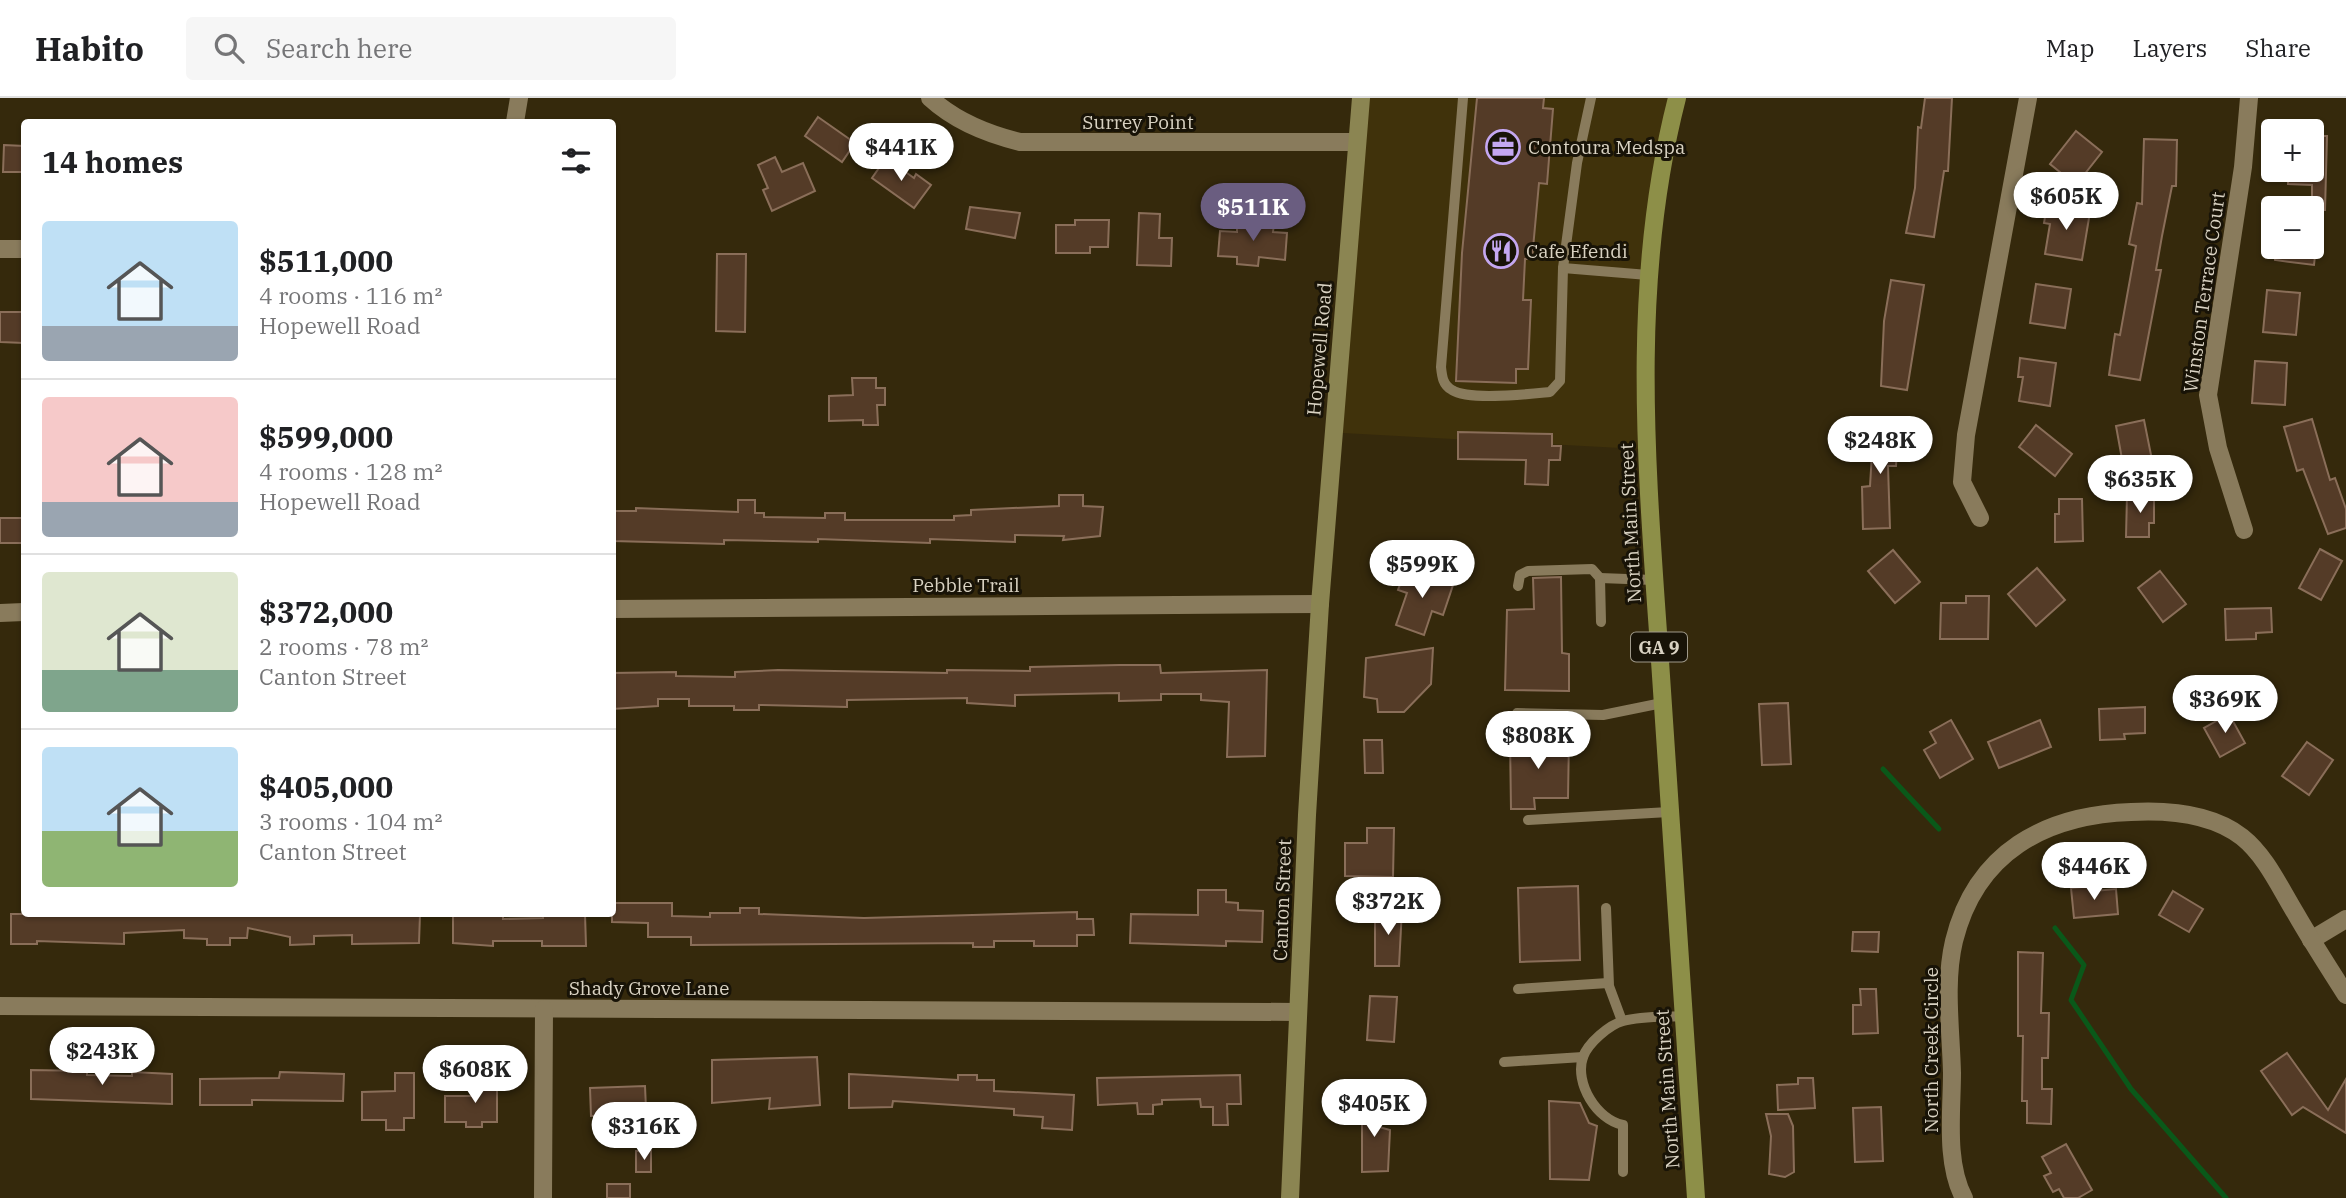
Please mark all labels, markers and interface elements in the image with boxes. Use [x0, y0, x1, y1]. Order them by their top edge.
search box [186, 17, 676, 80]
text: Habito [35, 27, 144, 70]
icon: search [210, 29, 248, 67]
text: Search here [266, 31, 412, 65]
text: Map [2046, 32, 2094, 64]
text: Layers [2132, 32, 2207, 64]
text: Share [2245, 32, 2311, 64]
street label: Surrey Point [1082, 110, 1194, 134]
map controls [2261, 119, 2324, 259]
button: + [2261, 119, 2324, 182]
pin: $441K [852, 123, 950, 183]
office icon: Contoura Medspa [1484, 128, 1522, 166]
text: $441K [865, 131, 937, 161]
place label: Contoura Medspa [1528, 135, 1685, 159]
text: 14 homes [42, 142, 183, 181]
icon: filters [557, 142, 595, 180]
pin: $605K [2017, 172, 2115, 232]
text: $605K [2030, 180, 2102, 210]
pin: $511K [1204, 184, 1302, 243]
street label: Winston Terrace Court [2178, 190, 2230, 394]
text: $511K [1217, 191, 1289, 221]
button: − [2261, 196, 2324, 259]
restaurant icon: Cafe Efendi [1482, 232, 1520, 270]
place label: Cafe Efendi [1526, 239, 1628, 263]
text: $511,000 [259, 241, 393, 280]
icon: home [98, 249, 182, 333]
text: 4 rooms · 116 m² [259, 280, 442, 310]
street label: Hopewell Road [1301, 281, 1337, 417]
text: Hopewell Road [259, 310, 421, 340]
pin: $248K [1831, 416, 1929, 476]
text: $599,000 [259, 417, 393, 456]
text: $248K [1844, 424, 1916, 454]
icon: home [98, 425, 182, 509]
street label: North Main Street [1614, 442, 1646, 603]
text: 4 rooms · 128 m² [259, 456, 442, 486]
pin: $635K [2091, 456, 2189, 515]
text: $635K [2104, 463, 2176, 493]
text: Hopewell Road [259, 486, 421, 516]
pin: $599K [1373, 540, 1471, 600]
text: $599K [1386, 548, 1458, 578]
street label: Pebble Trail [912, 573, 1020, 597]
text: $372,000 [259, 592, 393, 631]
icon: home [98, 600, 182, 684]
text: 2 rooms · 78 m² [259, 631, 429, 661]
road number: GA 9 [1631, 632, 1687, 662]
text: Canton Street [259, 661, 407, 691]
pin: $369K [2176, 676, 2274, 735]
text: $369K [2189, 683, 2261, 713]
pin: $808K [1489, 712, 1587, 771]
text: $808K [1502, 719, 1574, 749]
text: $405,000 [259, 767, 393, 806]
icon: home [98, 775, 182, 859]
text: 3 rooms · 104 m² [259, 806, 442, 836]
text: Canton Street [259, 836, 407, 866]
street label: Canton Street [1268, 838, 1296, 961]
pin: $446K [2045, 842, 2143, 902]
text: $446K [2058, 850, 2130, 880]
pin: $372K [1339, 878, 1437, 937]
text: $372K [1352, 885, 1424, 915]
street label: North Creek Circle [1919, 967, 1943, 1133]
street label: Shady Grove Lane [569, 976, 729, 1000]
street label: North Main Street [1649, 1008, 1685, 1170]
pin: $243K [53, 1028, 151, 1087]
text: $243K [66, 1035, 138, 1065]
pin: $608K [426, 1046, 524, 1105]
text: $608K [439, 1053, 511, 1083]
pin: $405K [1325, 1080, 1423, 1139]
text: $405K [1338, 1087, 1410, 1117]
pin: $316K [595, 1102, 693, 1162]
text: $316K [608, 1110, 680, 1140]

